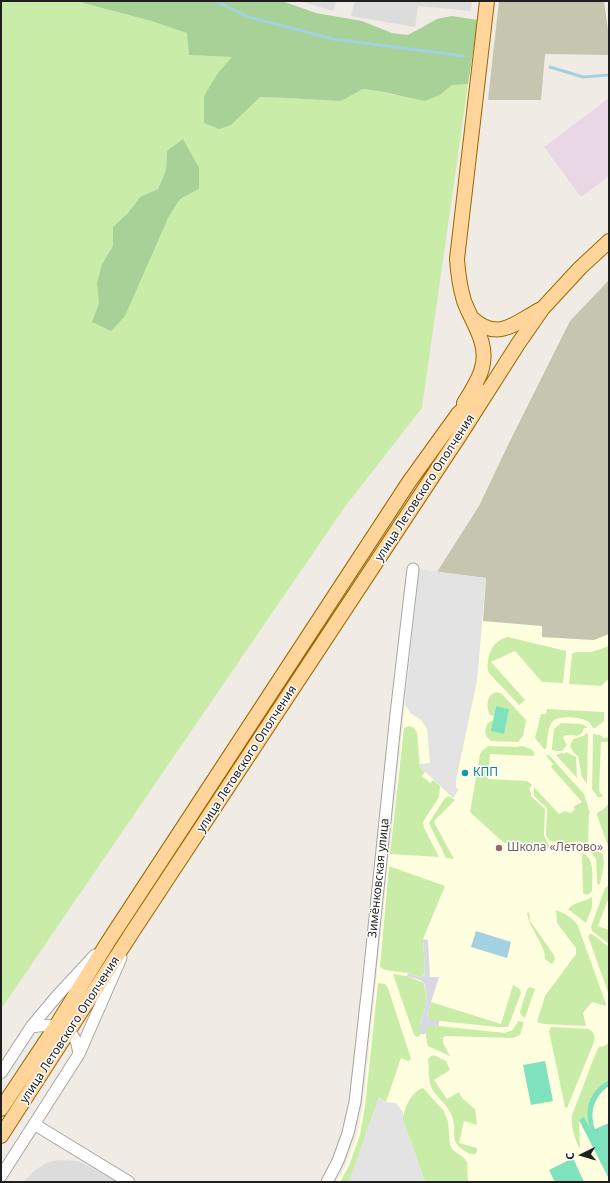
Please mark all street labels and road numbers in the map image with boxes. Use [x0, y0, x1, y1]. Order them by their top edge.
street label: улица Летовского Ополчения [372, 412, 478, 564]
street label: улица Летовского Ополчения [194, 683, 300, 835]
street label: Зимёнковская улица [366, 817, 392, 939]
street label: улица Летовского Ополчения [17, 954, 123, 1106]

